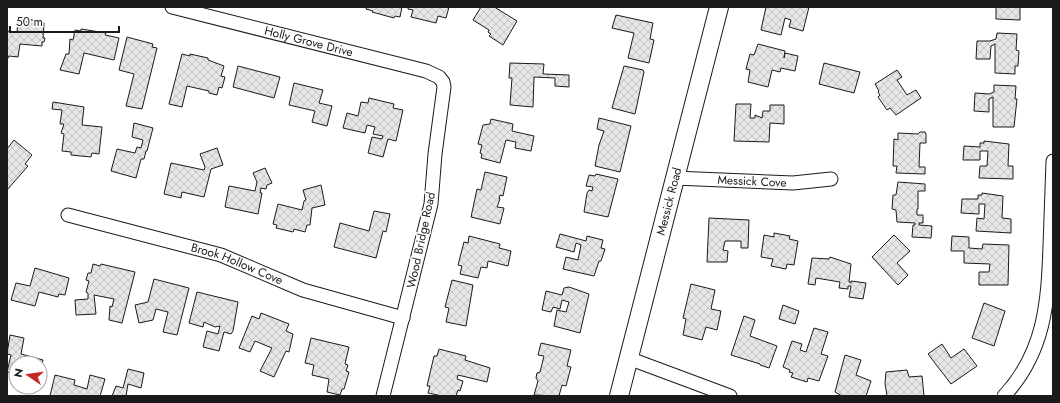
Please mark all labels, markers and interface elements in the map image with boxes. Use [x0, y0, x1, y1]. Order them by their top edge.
scale bar [10, 8, 119, 34]
text: 50 m [16, 13, 43, 31]
street label: Holly Grove Drive [262, 22, 355, 61]
street label: Messick Road [652, 166, 686, 237]
street label: Messick Cove [717, 171, 787, 192]
street label: Wood Bridge Road [402, 190, 440, 290]
street label: Brook Hollow Cove [189, 238, 286, 289]
north arrow [8, 355, 48, 395]
text: N [9, 367, 27, 379]

